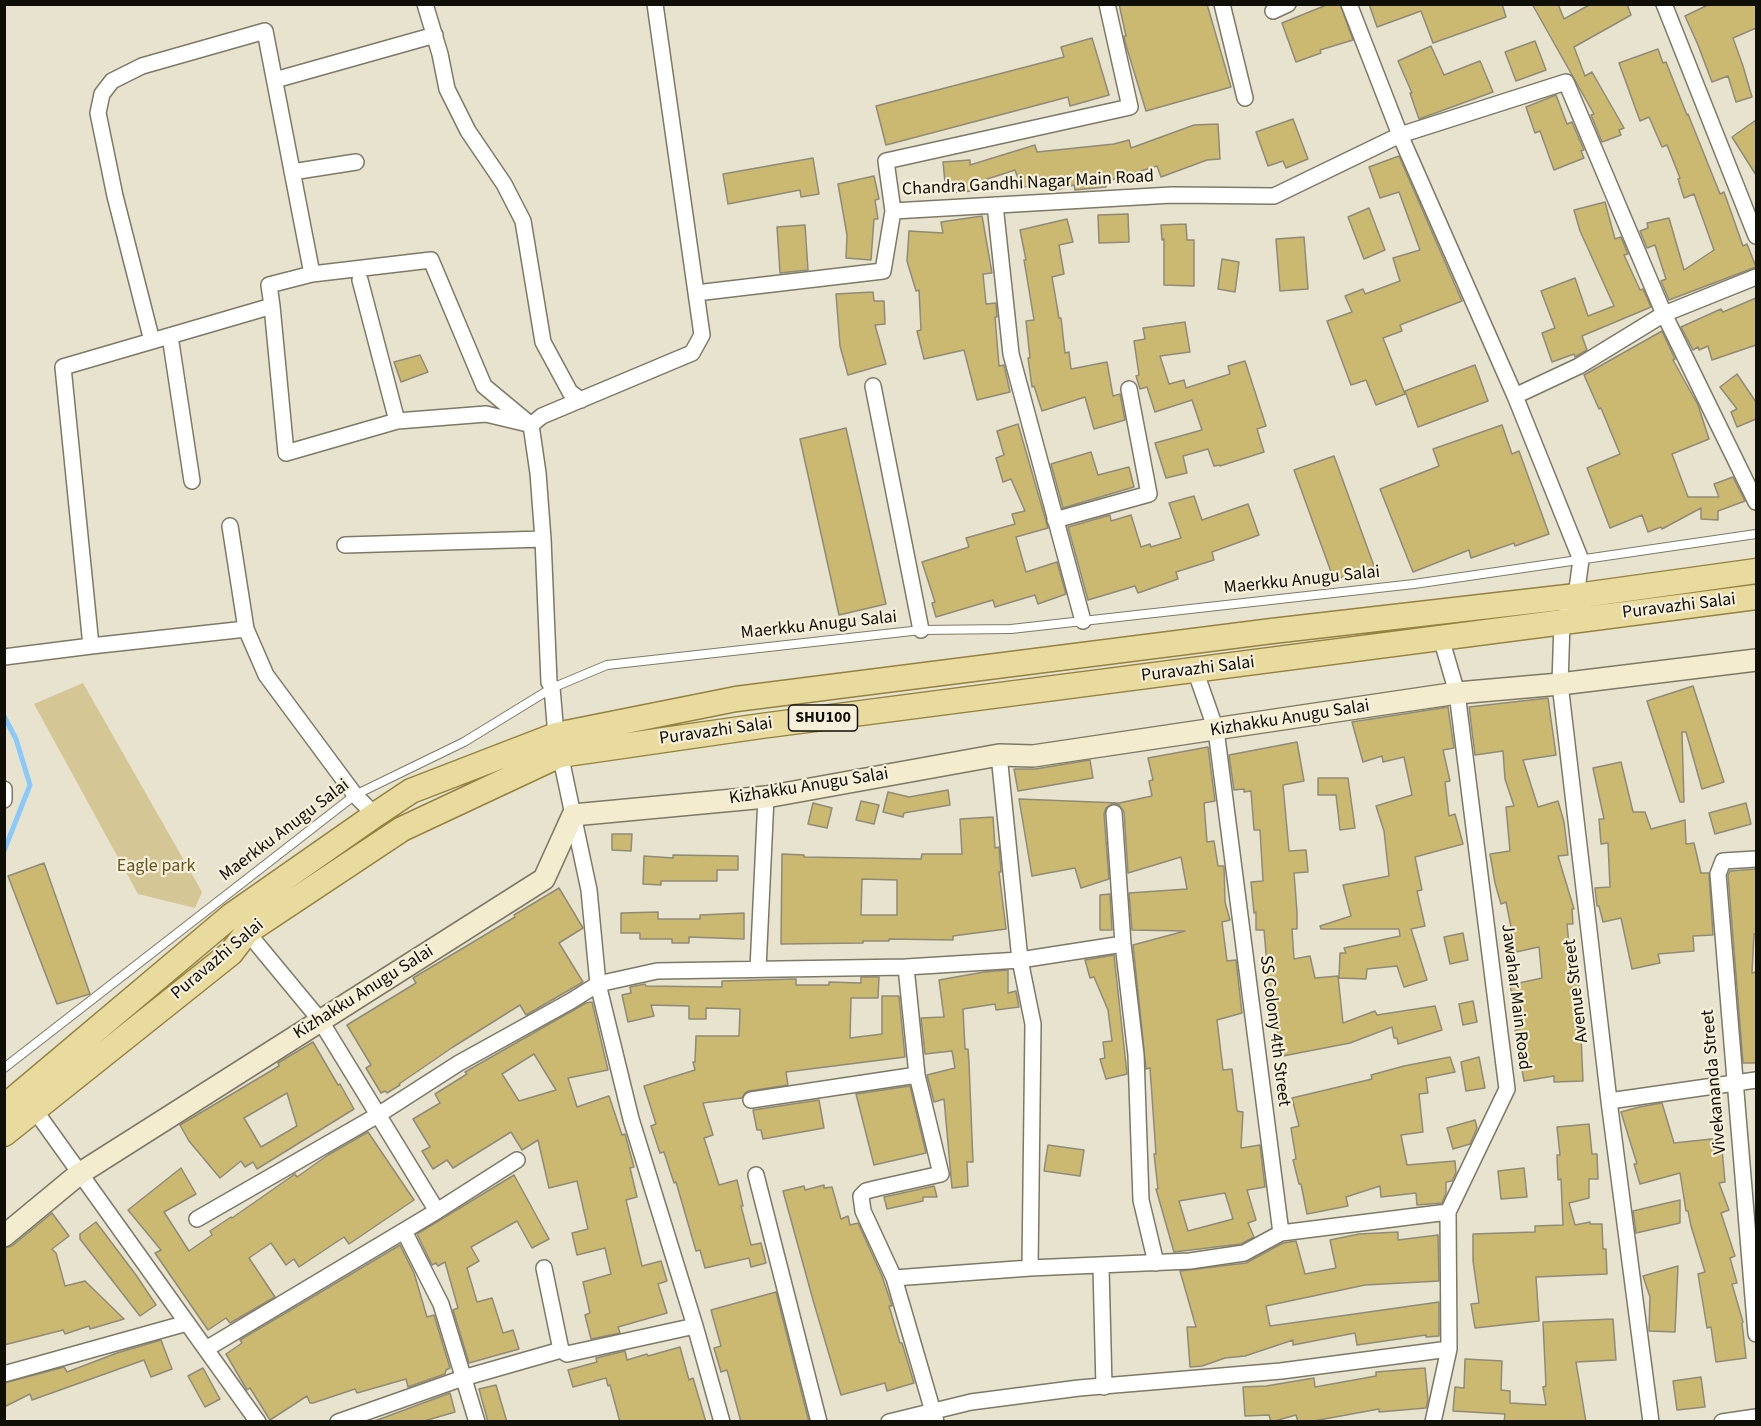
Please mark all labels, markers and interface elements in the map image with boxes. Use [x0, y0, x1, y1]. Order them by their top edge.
street label: Chandra Gandhi Nagar Main Road [901, 167, 1155, 201]
street label: Maerkku Anugu Salai [1223, 562, 1381, 600]
street label: Puravazhi Salai [1621, 589, 1737, 625]
street label: Maerkku Anugu Salai [740, 607, 898, 645]
street label: Puravazhi Salai [1140, 652, 1256, 688]
street label: Kizhakku Anugu Salai [1209, 696, 1371, 742]
road number: SHU100 [788, 705, 858, 731]
street label: Puravazhi Salai [658, 713, 774, 751]
street label: Kizhakku Anugu Salai [728, 764, 890, 810]
street label: Maerkku Anugu Salai [216, 775, 354, 887]
park label: Eagle park [117, 856, 195, 878]
street label: Puravazhi Salai [167, 915, 269, 1005]
street label: Jawahar Main Road [1495, 923, 1535, 1071]
street label: Avenue Street [1560, 938, 1594, 1044]
street label: Kizhakku Anugu Salai [290, 941, 438, 1045]
street label: SS Colony 4th Street [1254, 954, 1294, 1108]
street label: Vivekananda Street [1698, 1009, 1732, 1155]

